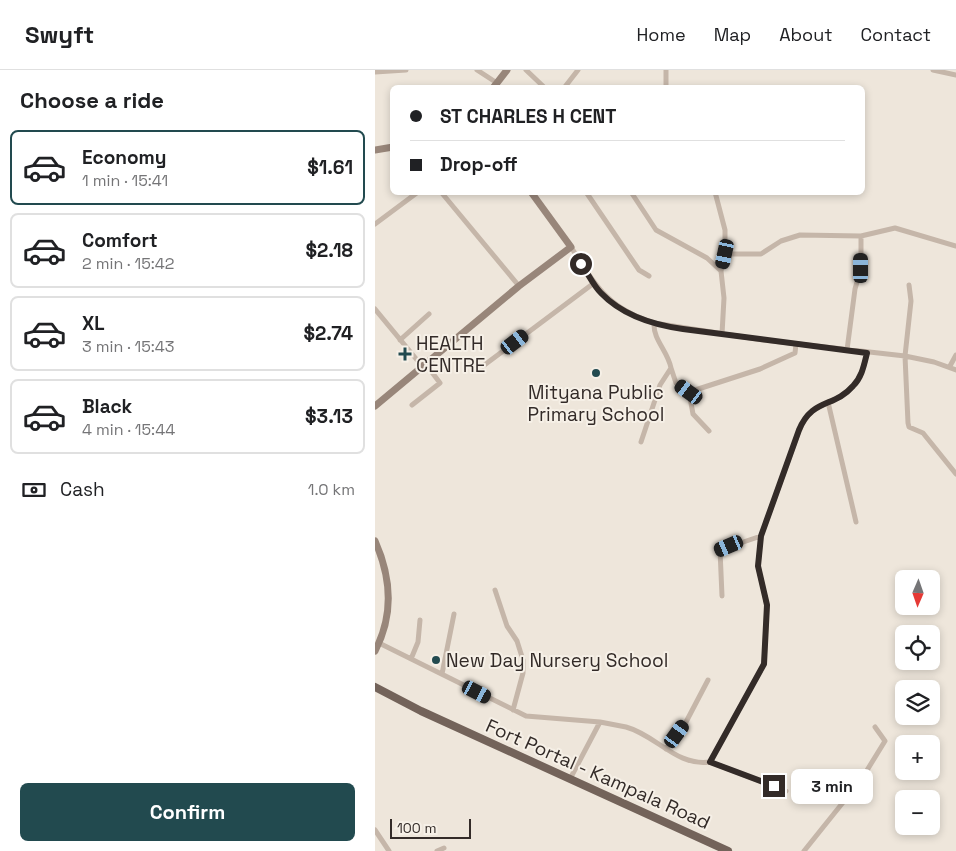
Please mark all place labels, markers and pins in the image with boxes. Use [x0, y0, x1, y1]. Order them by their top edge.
place label: HEALTH CENTRE [416, 331, 485, 378]
marker: HEALTH CENTRE [398, 347, 412, 361]
marker: Mityana Public Primary School [590, 367, 602, 379]
place label: Mityana Public Primary School [528, 380, 664, 427]
place label: New Day Nursery School [446, 648, 669, 673]
marker: New Day Nursery School [430, 654, 442, 666]

